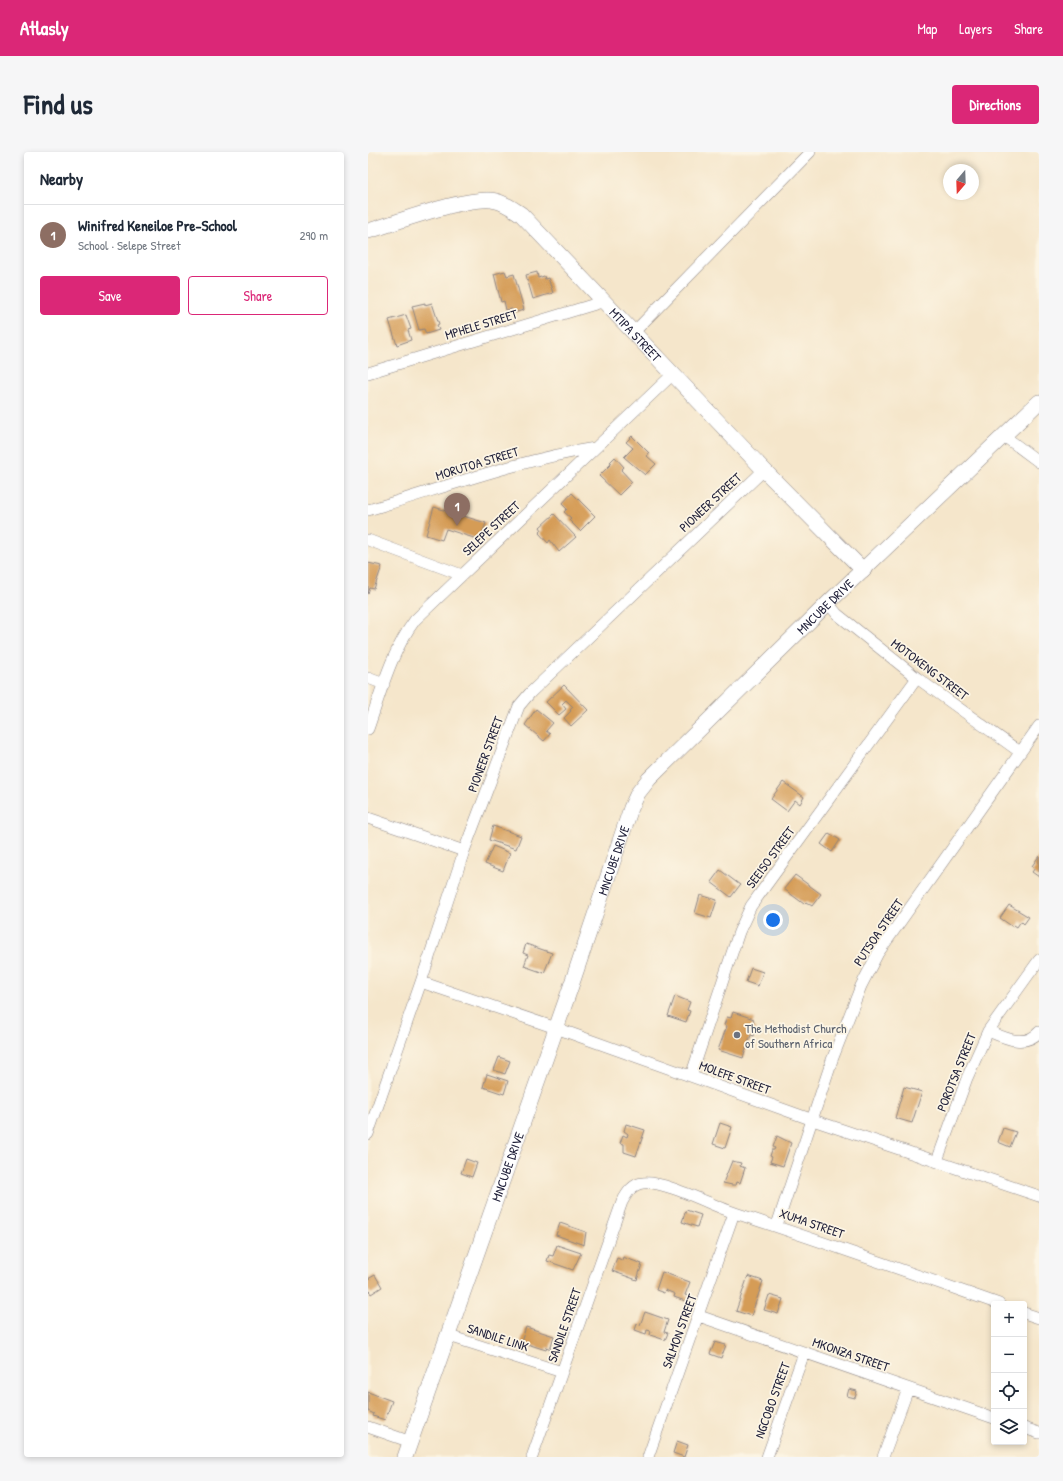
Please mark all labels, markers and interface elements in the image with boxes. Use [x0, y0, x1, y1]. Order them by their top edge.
text: Atlasly [20, 15, 69, 41]
text: Map [917, 19, 937, 38]
text: Layers [959, 19, 992, 38]
text: Share [1014, 19, 1043, 38]
text: Find us [24, 85, 93, 123]
button: Directions [952, 85, 1039, 124]
north arrow [943, 164, 979, 200]
text: Nearby [40, 167, 83, 190]
text: Winifred Keneiloe Pre-School [78, 215, 237, 236]
text: 1 [51, 226, 55, 244]
text: 290 m [299, 226, 328, 244]
text: School · Selepe Street [78, 236, 181, 254]
button: Save [40, 276, 180, 315]
button: Share [188, 276, 328, 315]
street label: MPHELE STREET [443, 304, 520, 344]
street label: MTIPA STREET [605, 304, 666, 366]
street label: MORUTOA STREET [433, 442, 522, 484]
street label: PIONEER STREET [675, 468, 746, 536]
pin: 1 [444, 493, 470, 526]
street label: SELEPE STREET [458, 496, 524, 559]
street label: MNCUBE DRIVE [793, 574, 857, 638]
street label: MOTOKENG STREET [888, 634, 973, 705]
street label: PIONEER STREET [463, 713, 507, 794]
street label: SEEISO STREET [741, 822, 799, 892]
street label: MNCUBE DRIVE [593, 823, 634, 898]
street label: PUTSOA STREET [849, 894, 908, 969]
your location [763, 910, 783, 930]
place label: The Methodist Church of Southern Africa [745, 1019, 847, 1052]
street label: POROTSA STREET [932, 1029, 980, 1114]
marker: The Methodist Church of Southern Africa [732, 1030, 742, 1040]
street label: MOLEFE STREET [697, 1056, 774, 1099]
street label: MNCUBE DRIVE [487, 1129, 528, 1204]
street label: XUMA STREET [777, 1203, 848, 1243]
street label: SANDILE STREET [543, 1285, 585, 1365]
street label: SALMON STREET [657, 1291, 701, 1371]
map controls [991, 1301, 1027, 1445]
button: + [991, 1301, 1027, 1337]
street label: SANDILE LINK [465, 1319, 531, 1355]
street label: MKONZA STREET [810, 1332, 893, 1376]
button: − [991, 1337, 1027, 1373]
street label: NGCOBO STREET [750, 1359, 794, 1441]
button: locate [991, 1373, 1027, 1409]
button: layers [991, 1409, 1027, 1445]

